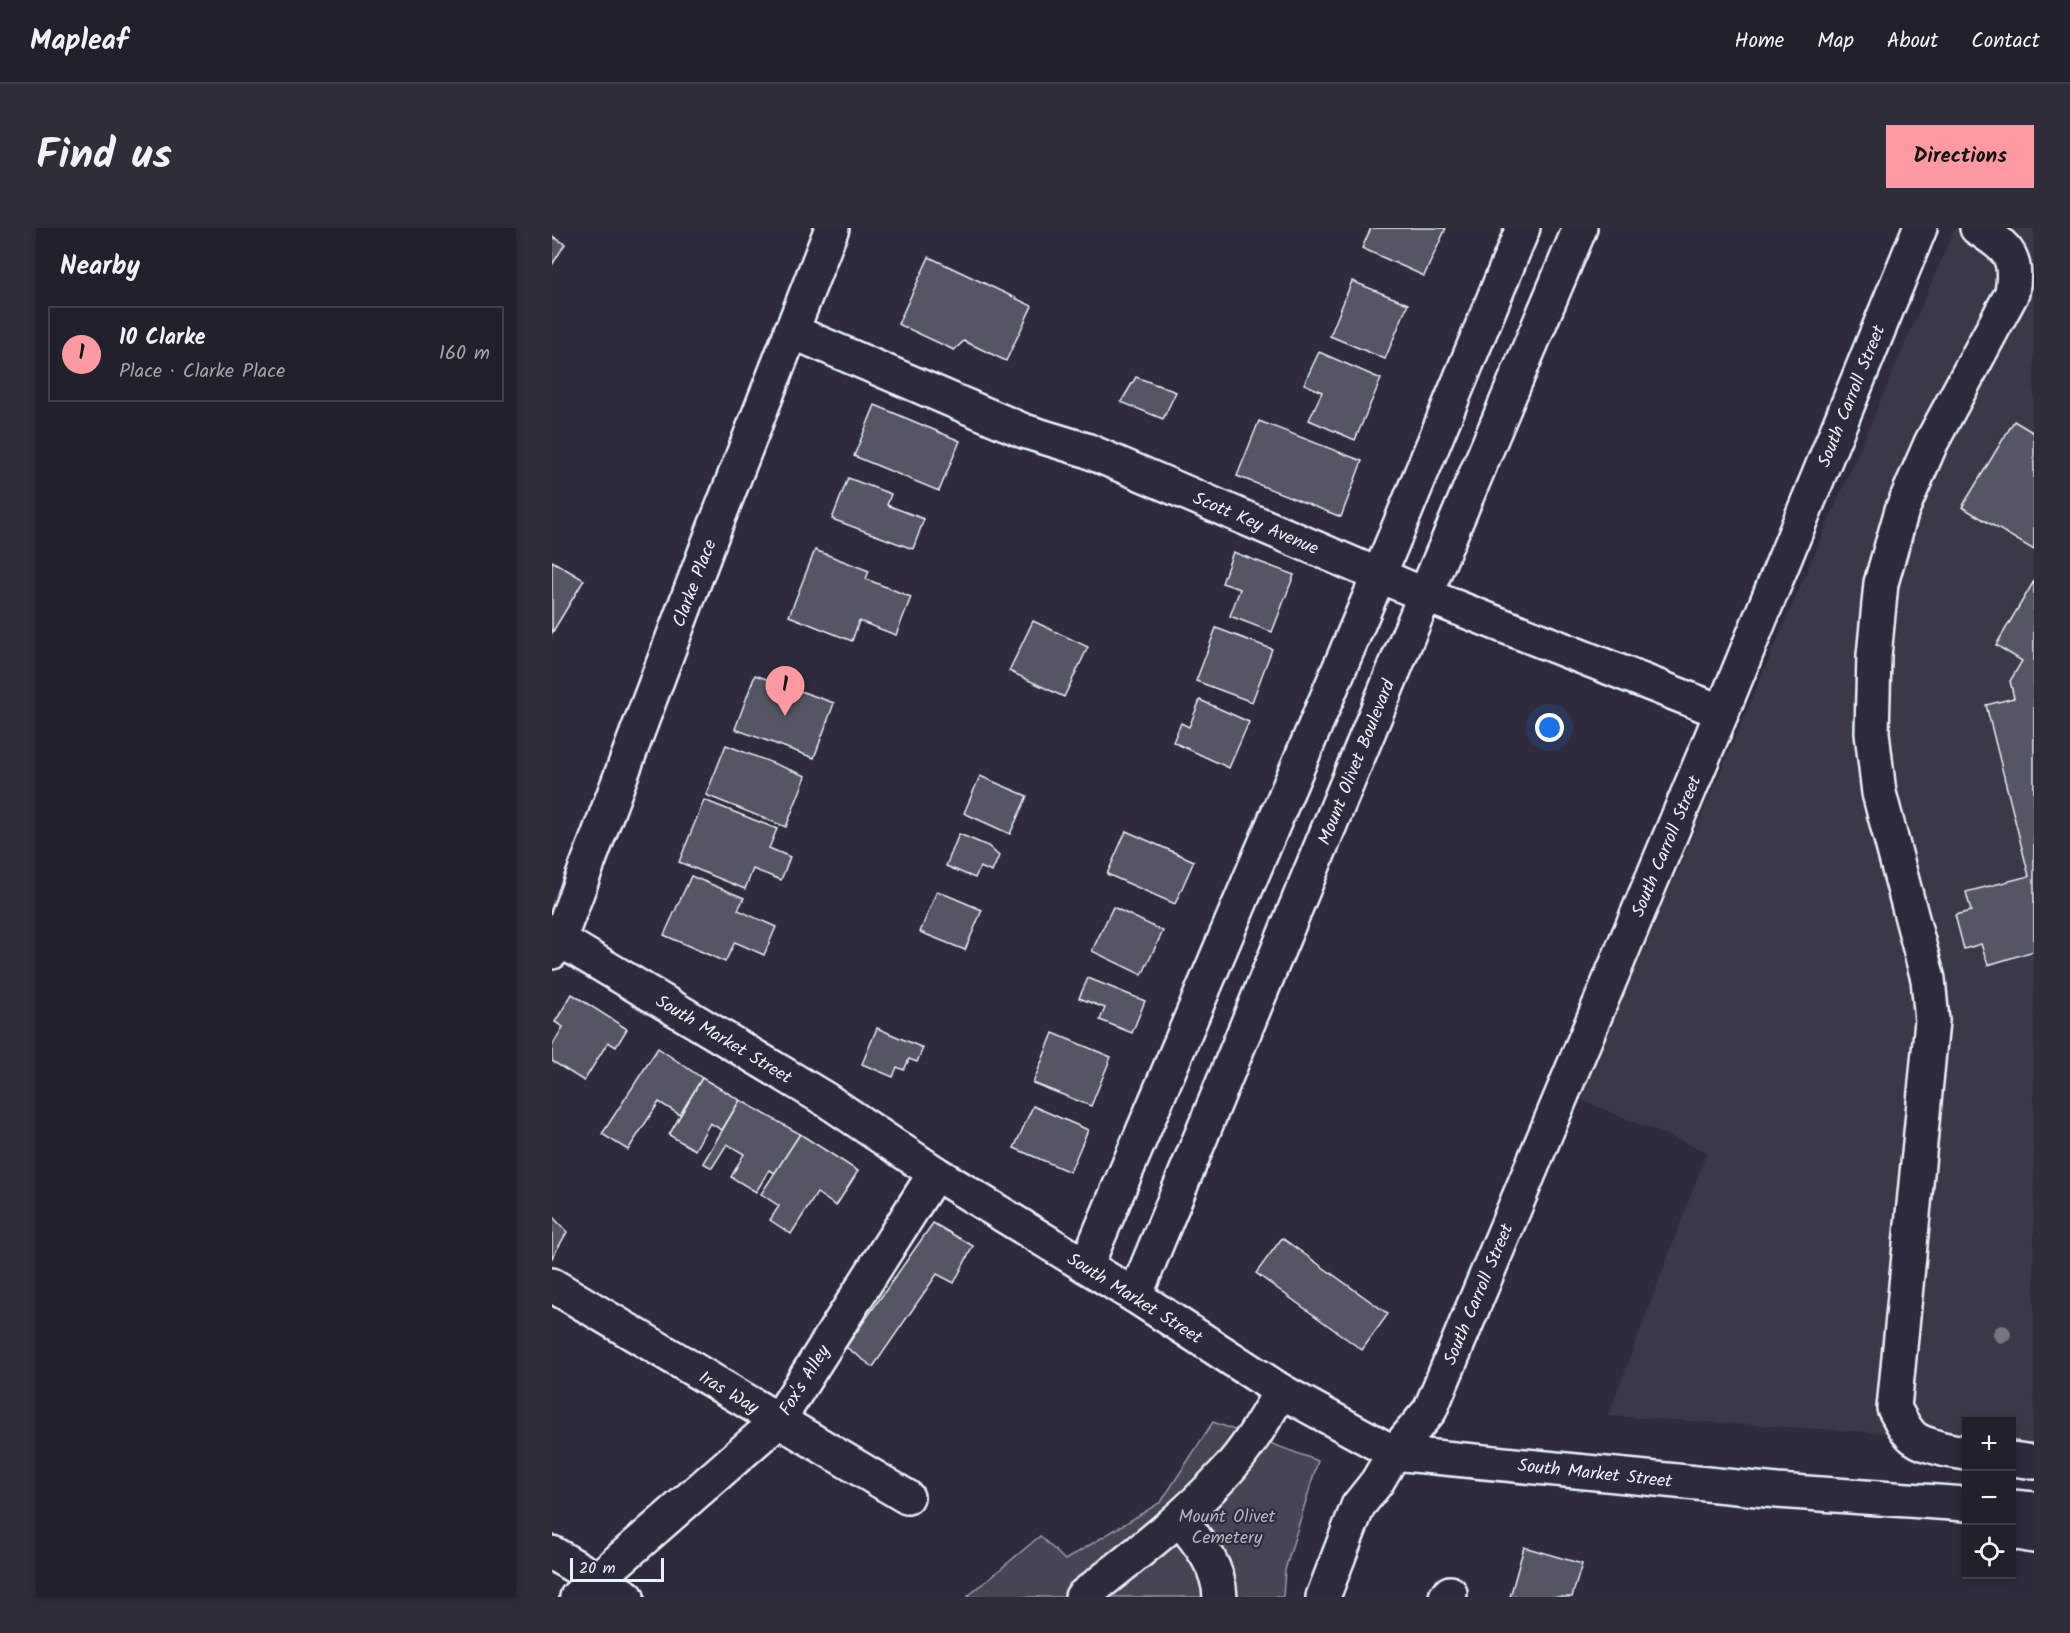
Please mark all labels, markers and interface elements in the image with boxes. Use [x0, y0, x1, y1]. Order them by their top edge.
text: Mapleaf [30, 19, 128, 64]
text: Home [1735, 25, 1784, 58]
text: Map [1817, 25, 1854, 58]
text: About [1887, 25, 1938, 58]
text: Contact [1971, 25, 2040, 58]
text: Find us [36, 123, 172, 190]
button: Directions [1886, 125, 2034, 188]
text: Nearby [60, 246, 140, 288]
street label: South Carroll Street [1811, 320, 1895, 472]
text: 10 Clarke [119, 321, 206, 356]
text: 1 [78, 338, 85, 370]
text: 160 m [439, 338, 490, 370]
text: Place · Clarke Place [119, 356, 285, 388]
street label: Scott Key Avenue [1188, 485, 1323, 564]
street label: Clarke Place [665, 535, 725, 632]
pin: 1 [766, 666, 804, 716]
street label: Mount Olivet Boulevard [1311, 675, 1404, 850]
your location [1535, 713, 1564, 742]
street label: South Carroll Street [1624, 770, 1711, 922]
street label: South Market Street [649, 988, 798, 1093]
street label: South Carroll Street [1436, 1218, 1523, 1370]
street label: South Market Street [1061, 1246, 1209, 1353]
street label: Fox's Alley [772, 1339, 839, 1422]
street label: Iras Way [693, 1364, 764, 1423]
map controls [1962, 1417, 2016, 1579]
button: + [1962, 1417, 2016, 1471]
street label: South Market Street [1516, 1452, 1675, 1497]
button: − [1962, 1471, 2016, 1525]
park label: Mount Olivet Cemetery [1178, 1503, 1277, 1553]
button: locate [1962, 1525, 2016, 1579]
scale bar [570, 1555, 664, 1582]
text: 20 m [579, 1556, 615, 1581]

